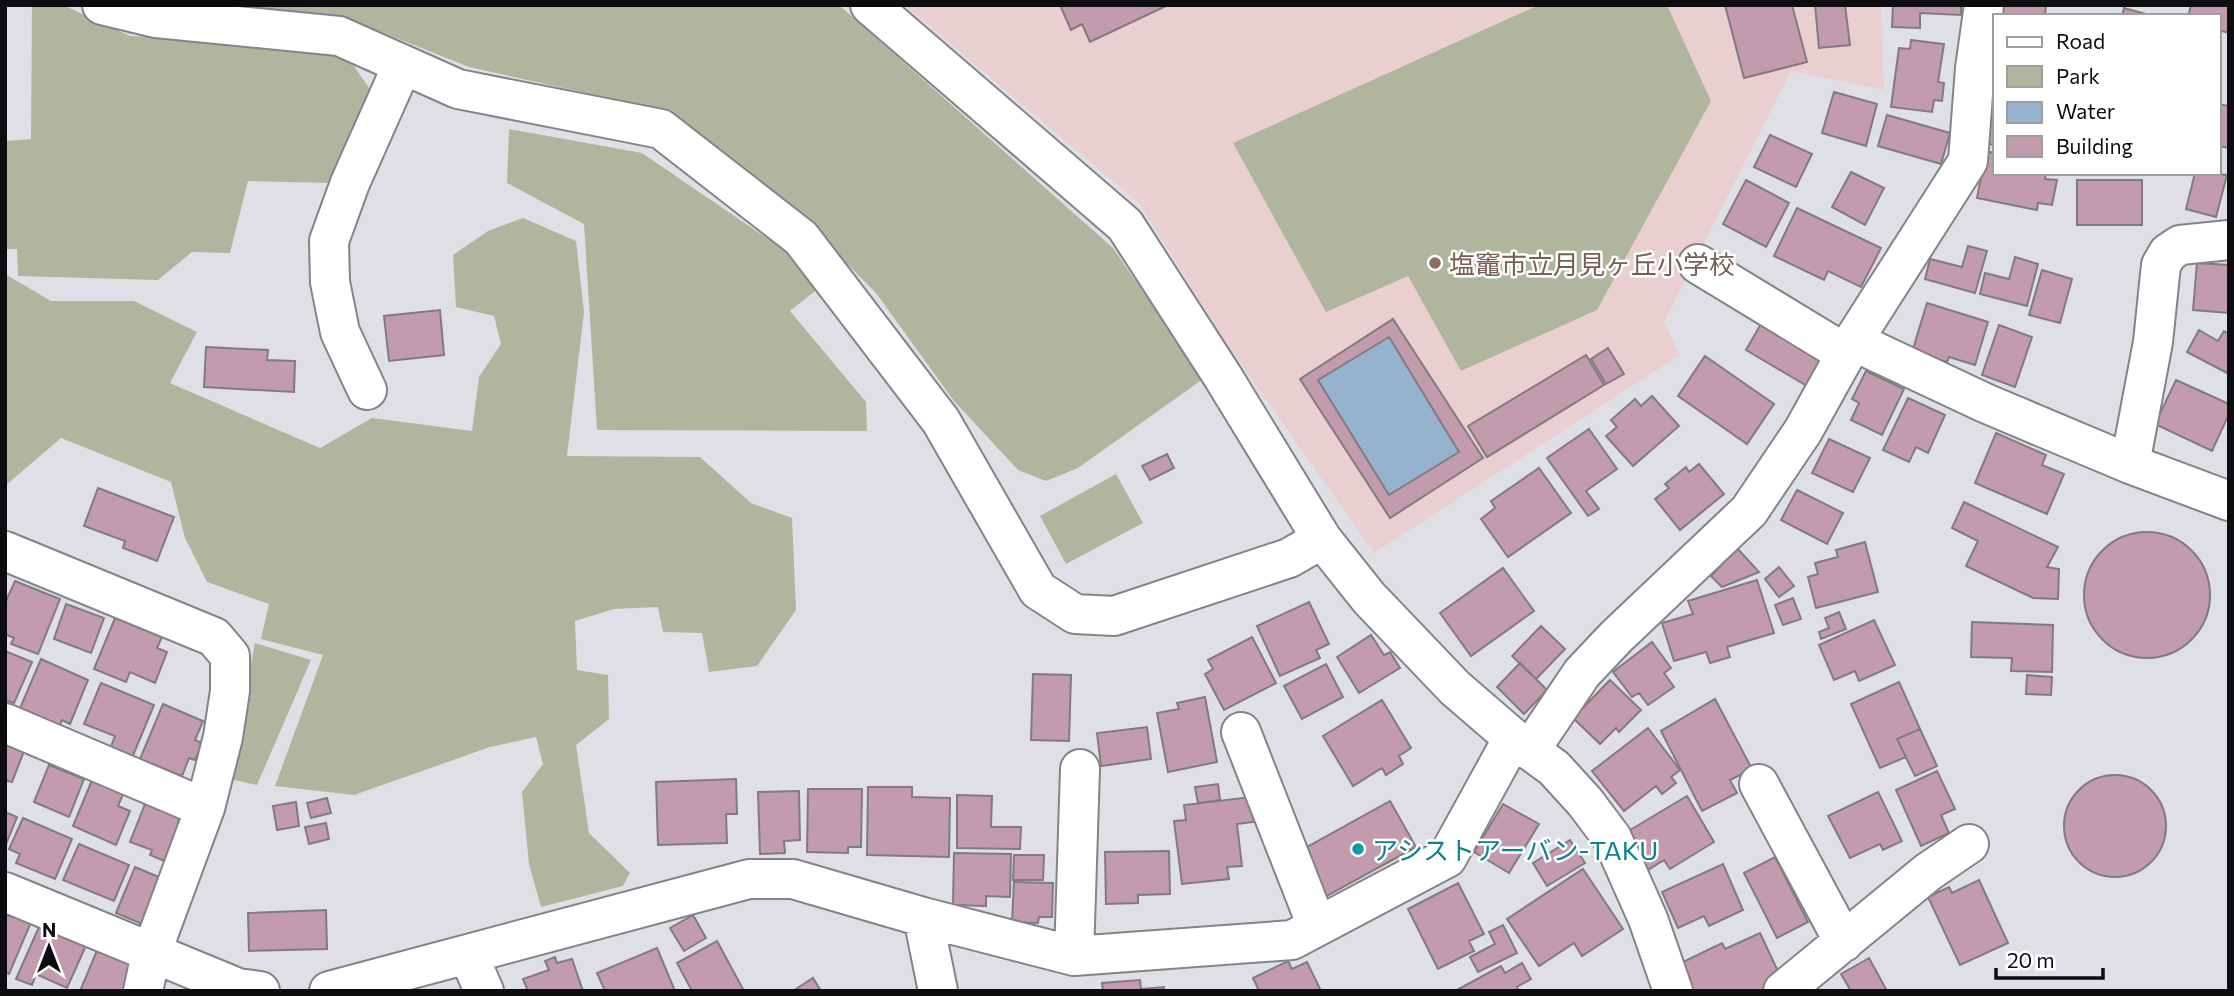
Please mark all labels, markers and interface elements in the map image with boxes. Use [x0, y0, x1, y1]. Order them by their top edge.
legend [1993, 14, 2220, 175]
text: Road [2056, 28, 2105, 53]
text: Park [2056, 63, 2100, 88]
text: Water [2056, 98, 2115, 123]
text: Building [2056, 133, 2133, 158]
place label: 塩竈市立月見ヶ丘小学校 [1449, 248, 1735, 279]
marker: 塩竈市立月見ヶ丘小学校 [1427, 255, 1443, 271]
place label: アシストアーバン-TAKU [1372, 834, 1658, 865]
marker: アシストアーバン-TAKU [1350, 841, 1366, 857]
north arrow [14, 912, 84, 982]
text: N [42, 918, 56, 941]
scale bar [1996, 936, 2103, 980]
text: 20 m [2007, 947, 2055, 972]

